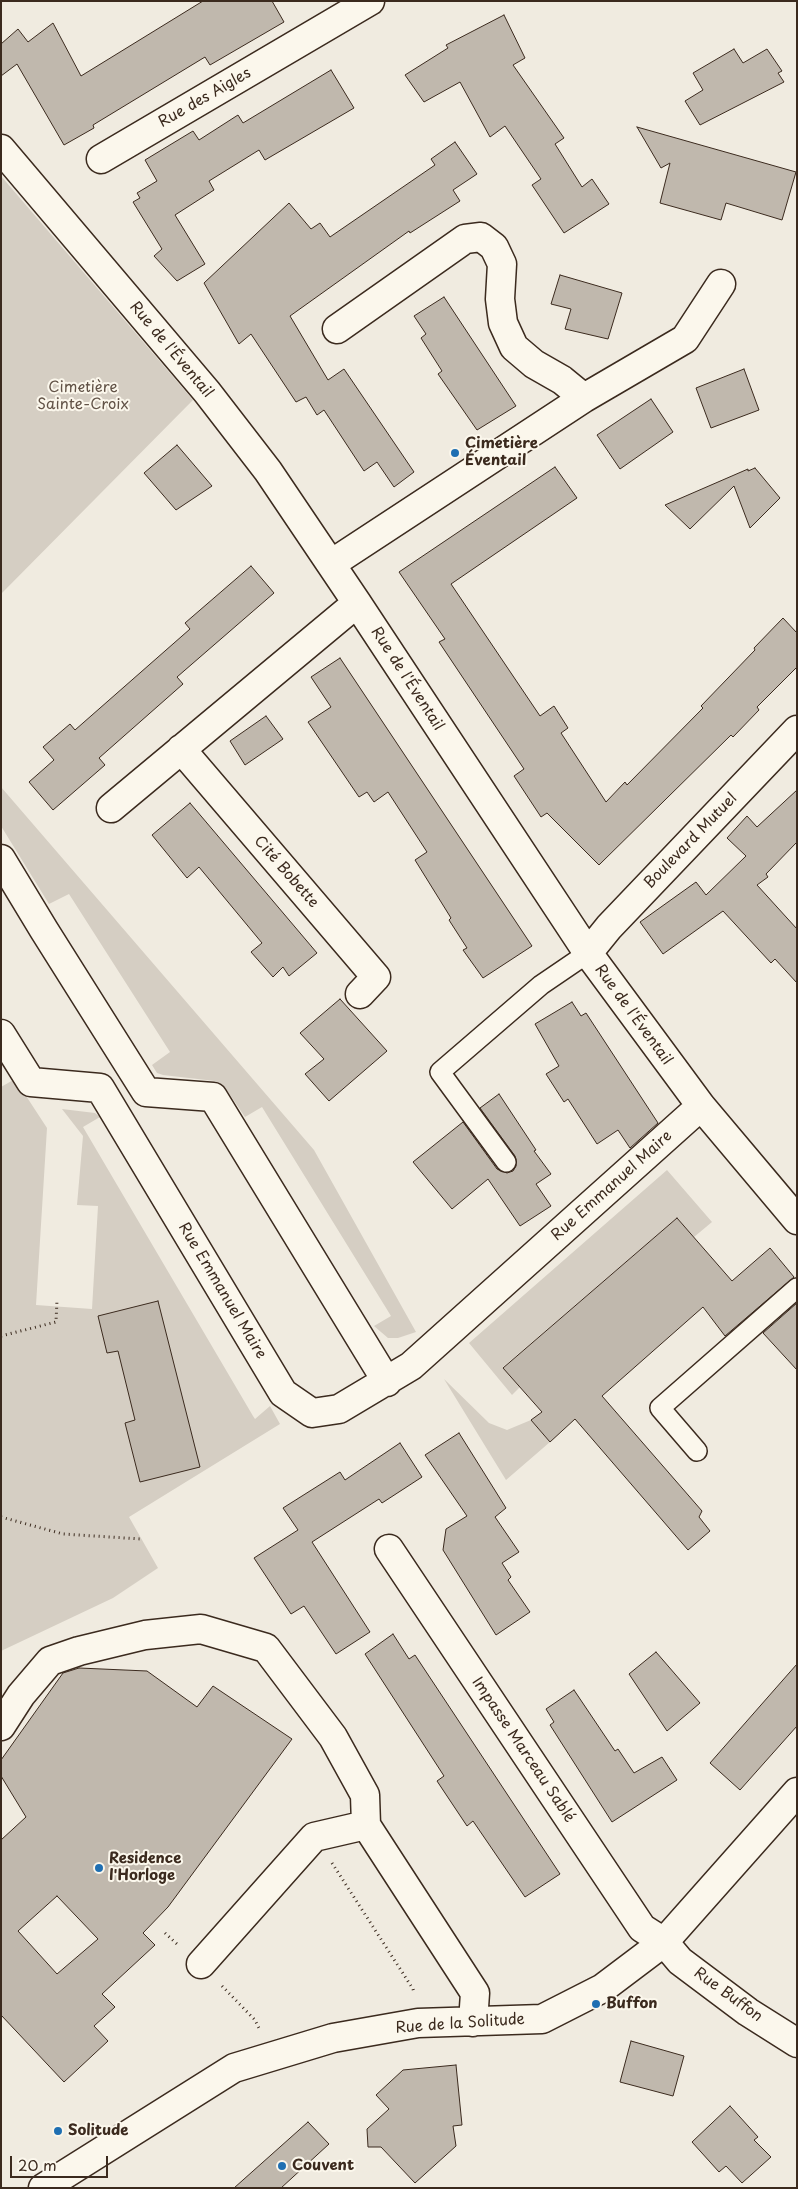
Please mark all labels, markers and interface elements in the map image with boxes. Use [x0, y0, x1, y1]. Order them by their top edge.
street label: Rue des Aigles [156, 64, 254, 132]
street label: Rue de l'Éventail [126, 298, 216, 402]
park label: Cimetière Sainte-Croix [37, 379, 129, 414]
place label: Cimetière Éventail [465, 435, 538, 470]
marker: Cimetière Éventail [449, 447, 461, 459]
street label: Rue de l'Éventail [367, 624, 447, 734]
street label: Boulevard Mutuel [641, 790, 741, 892]
street label: Cité Bobette [250, 832, 322, 912]
street label: Rue de l'Éventail [590, 961, 676, 1069]
street label: Rue Emmanuel Maire [548, 1127, 676, 1245]
street label: Rue Emmanuel Maire [174, 1220, 270, 1362]
street label: Impasse Marceau Sablé [468, 1674, 578, 1826]
place label: Residence l'Horloge [109, 1850, 181, 1885]
marker: Residence l'Horloge [93, 1862, 105, 1874]
street label: Rue Buffon [690, 1964, 766, 2026]
place label: Buffon [606, 1995, 658, 2013]
marker: Buffon [590, 1998, 602, 2010]
street label: Rue de la Solitude [395, 2011, 525, 2037]
place label: Solitude [68, 2122, 129, 2140]
marker: Solitude [52, 2125, 64, 2137]
scale bar [12, 2146, 110, 2178]
text: 20 m [18, 2153, 57, 2176]
place label: Couvent [292, 2157, 354, 2175]
marker: Couvent [276, 2160, 288, 2172]

